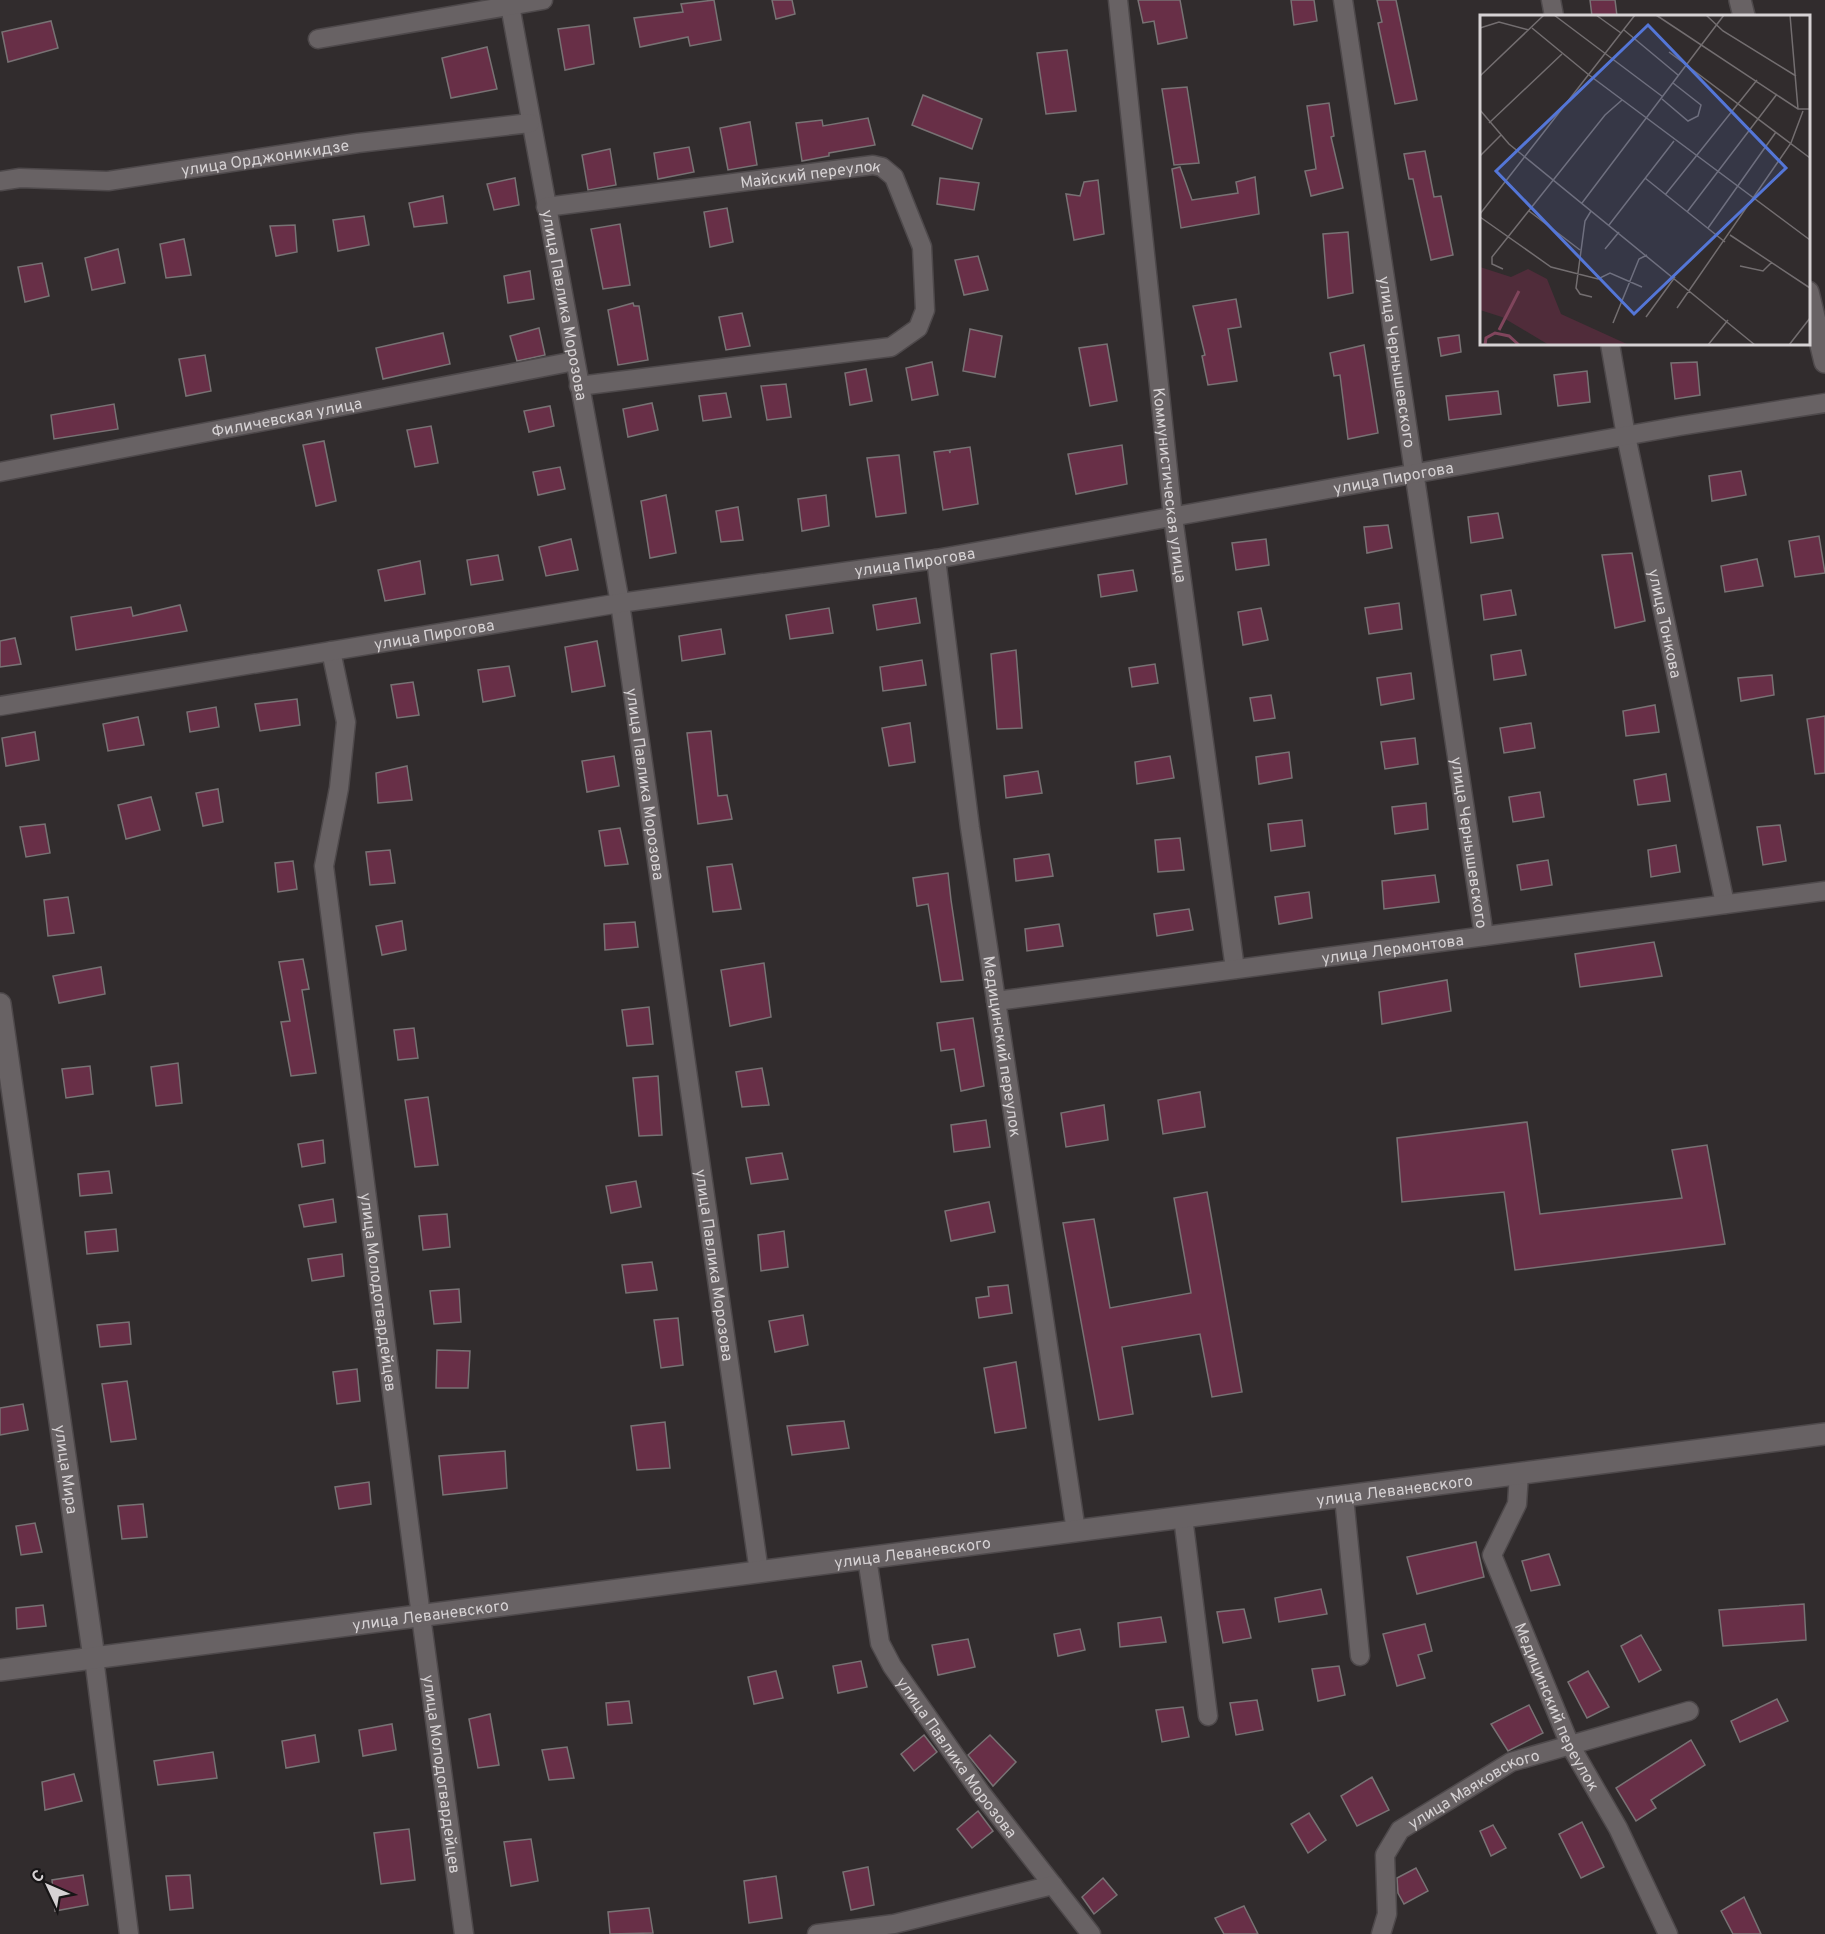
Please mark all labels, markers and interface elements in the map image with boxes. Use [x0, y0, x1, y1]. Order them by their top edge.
inset map [1480, 15, 1810, 345]
street label: улица Орджоникидзе [180, 136, 351, 182]
street label: Майский переулок [739, 157, 883, 194]
street label: улица Павлика Морозова [536, 208, 591, 402]
street label: улица Чернышевского [1373, 275, 1418, 449]
street label: Коммунистическая улица [1147, 387, 1190, 584]
street label: Филичевская улица [210, 394, 364, 443]
street label: улица Пирогова [1332, 459, 1455, 500]
street label: улица Пирогова [853, 544, 977, 582]
street label: улица Тонкова [1642, 567, 1685, 680]
street label: улица Пирогова [373, 616, 496, 656]
street label: улица Павлика Морозова [620, 687, 668, 882]
street label: улица Чернышевского [1445, 756, 1491, 930]
street label: улица Лермонтова [1320, 931, 1465, 970]
street label: Медицинский переулок [977, 955, 1024, 1139]
street label: улица Павлика Морозова [689, 1168, 737, 1363]
street label: улица Молодогвардейцев [354, 1192, 400, 1393]
street label: улица Мира [49, 1424, 81, 1515]
street label: улица Леваневского [1315, 1472, 1474, 1512]
street label: улица Леваневского [833, 1534, 992, 1574]
street label: улица Леваневского [351, 1596, 510, 1636]
street label: Медицинский переулок [1509, 1620, 1603, 1795]
street label: улица Молодогвардейцев [417, 1674, 464, 1875]
street label: улица Павлика Морозова [891, 1674, 1020, 1843]
street label: улица Маяковского [1405, 1746, 1542, 1835]
north arrow [18, 1856, 78, 1916]
text: С [28, 1866, 49, 1888]

